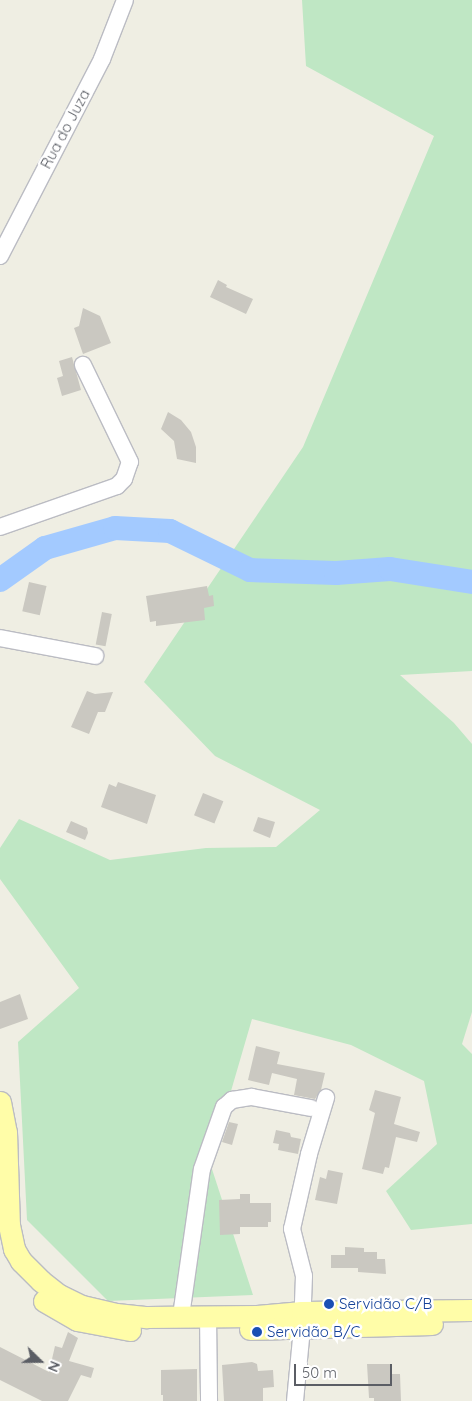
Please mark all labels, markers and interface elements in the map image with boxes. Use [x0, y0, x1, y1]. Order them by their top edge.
street label: Rua do Juza [37, 86, 93, 172]
place label: Servidão C/B [339, 1295, 432, 1313]
marker: Servidão C/B [323, 1298, 335, 1310]
place label: Servidão B/C [267, 1323, 360, 1341]
marker: Servidão B/C [251, 1326, 263, 1338]
north arrow [15, 1336, 65, 1386]
scale bar [297, 1354, 394, 1386]
text: N [44, 1358, 64, 1375]
text: 50 m [302, 1363, 337, 1382]

